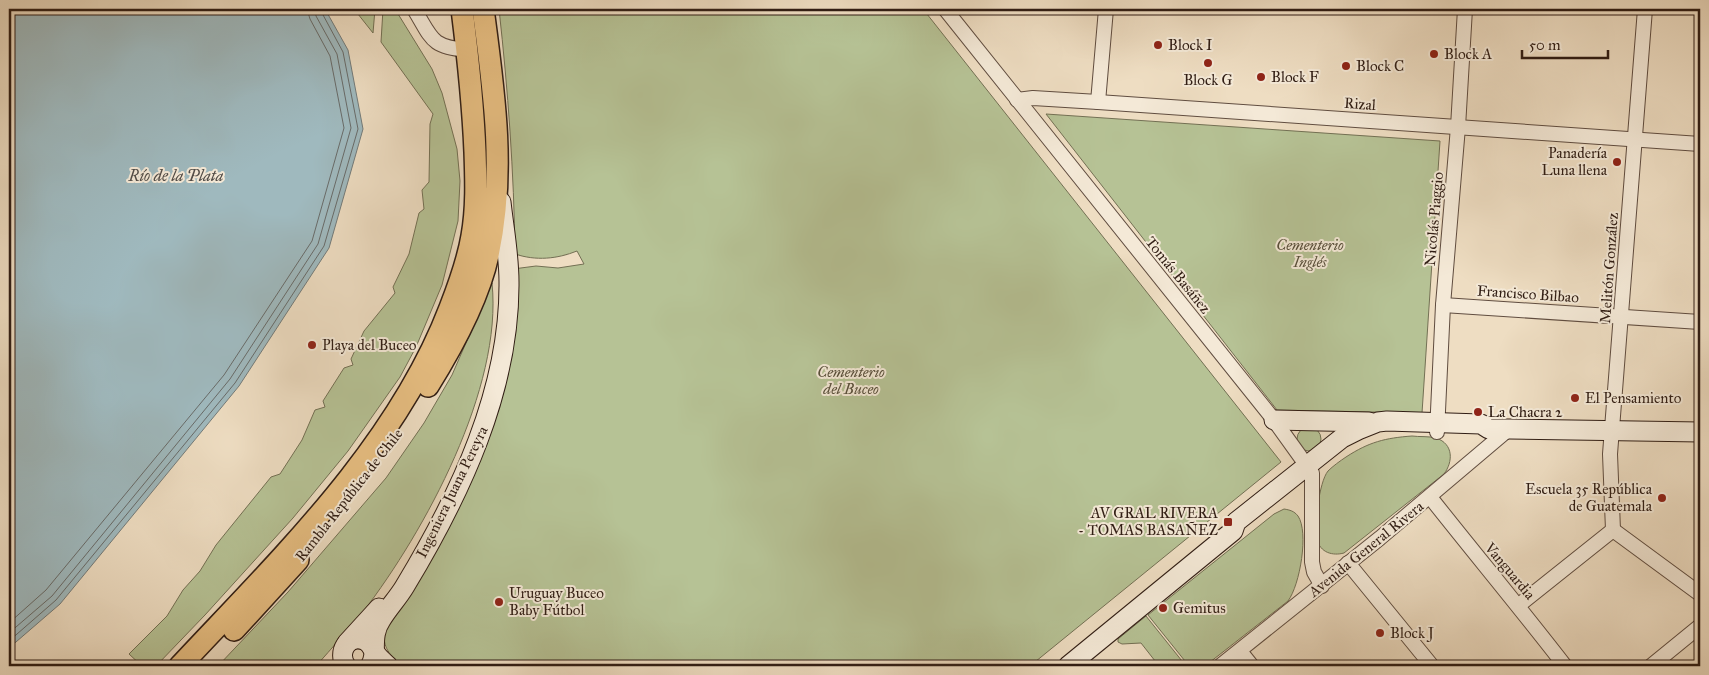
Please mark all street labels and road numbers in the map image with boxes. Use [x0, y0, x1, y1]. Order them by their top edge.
street label: Rizal [1343, 94, 1378, 114]
street label: Nicolás Piaggio [1421, 171, 1447, 267]
street label: Melitón González [1596, 212, 1622, 324]
street label: Tomás Basáñez [1142, 233, 1214, 317]
street label: Francisco Bilbao [1476, 281, 1580, 307]
street label: Ingeniera Juana Pereyra [412, 423, 493, 561]
street label: Rambla República de Chile [292, 425, 406, 565]
street label: Avenida General Rivera [1304, 497, 1428, 601]
street label: Vanguardia [1480, 538, 1539, 604]

